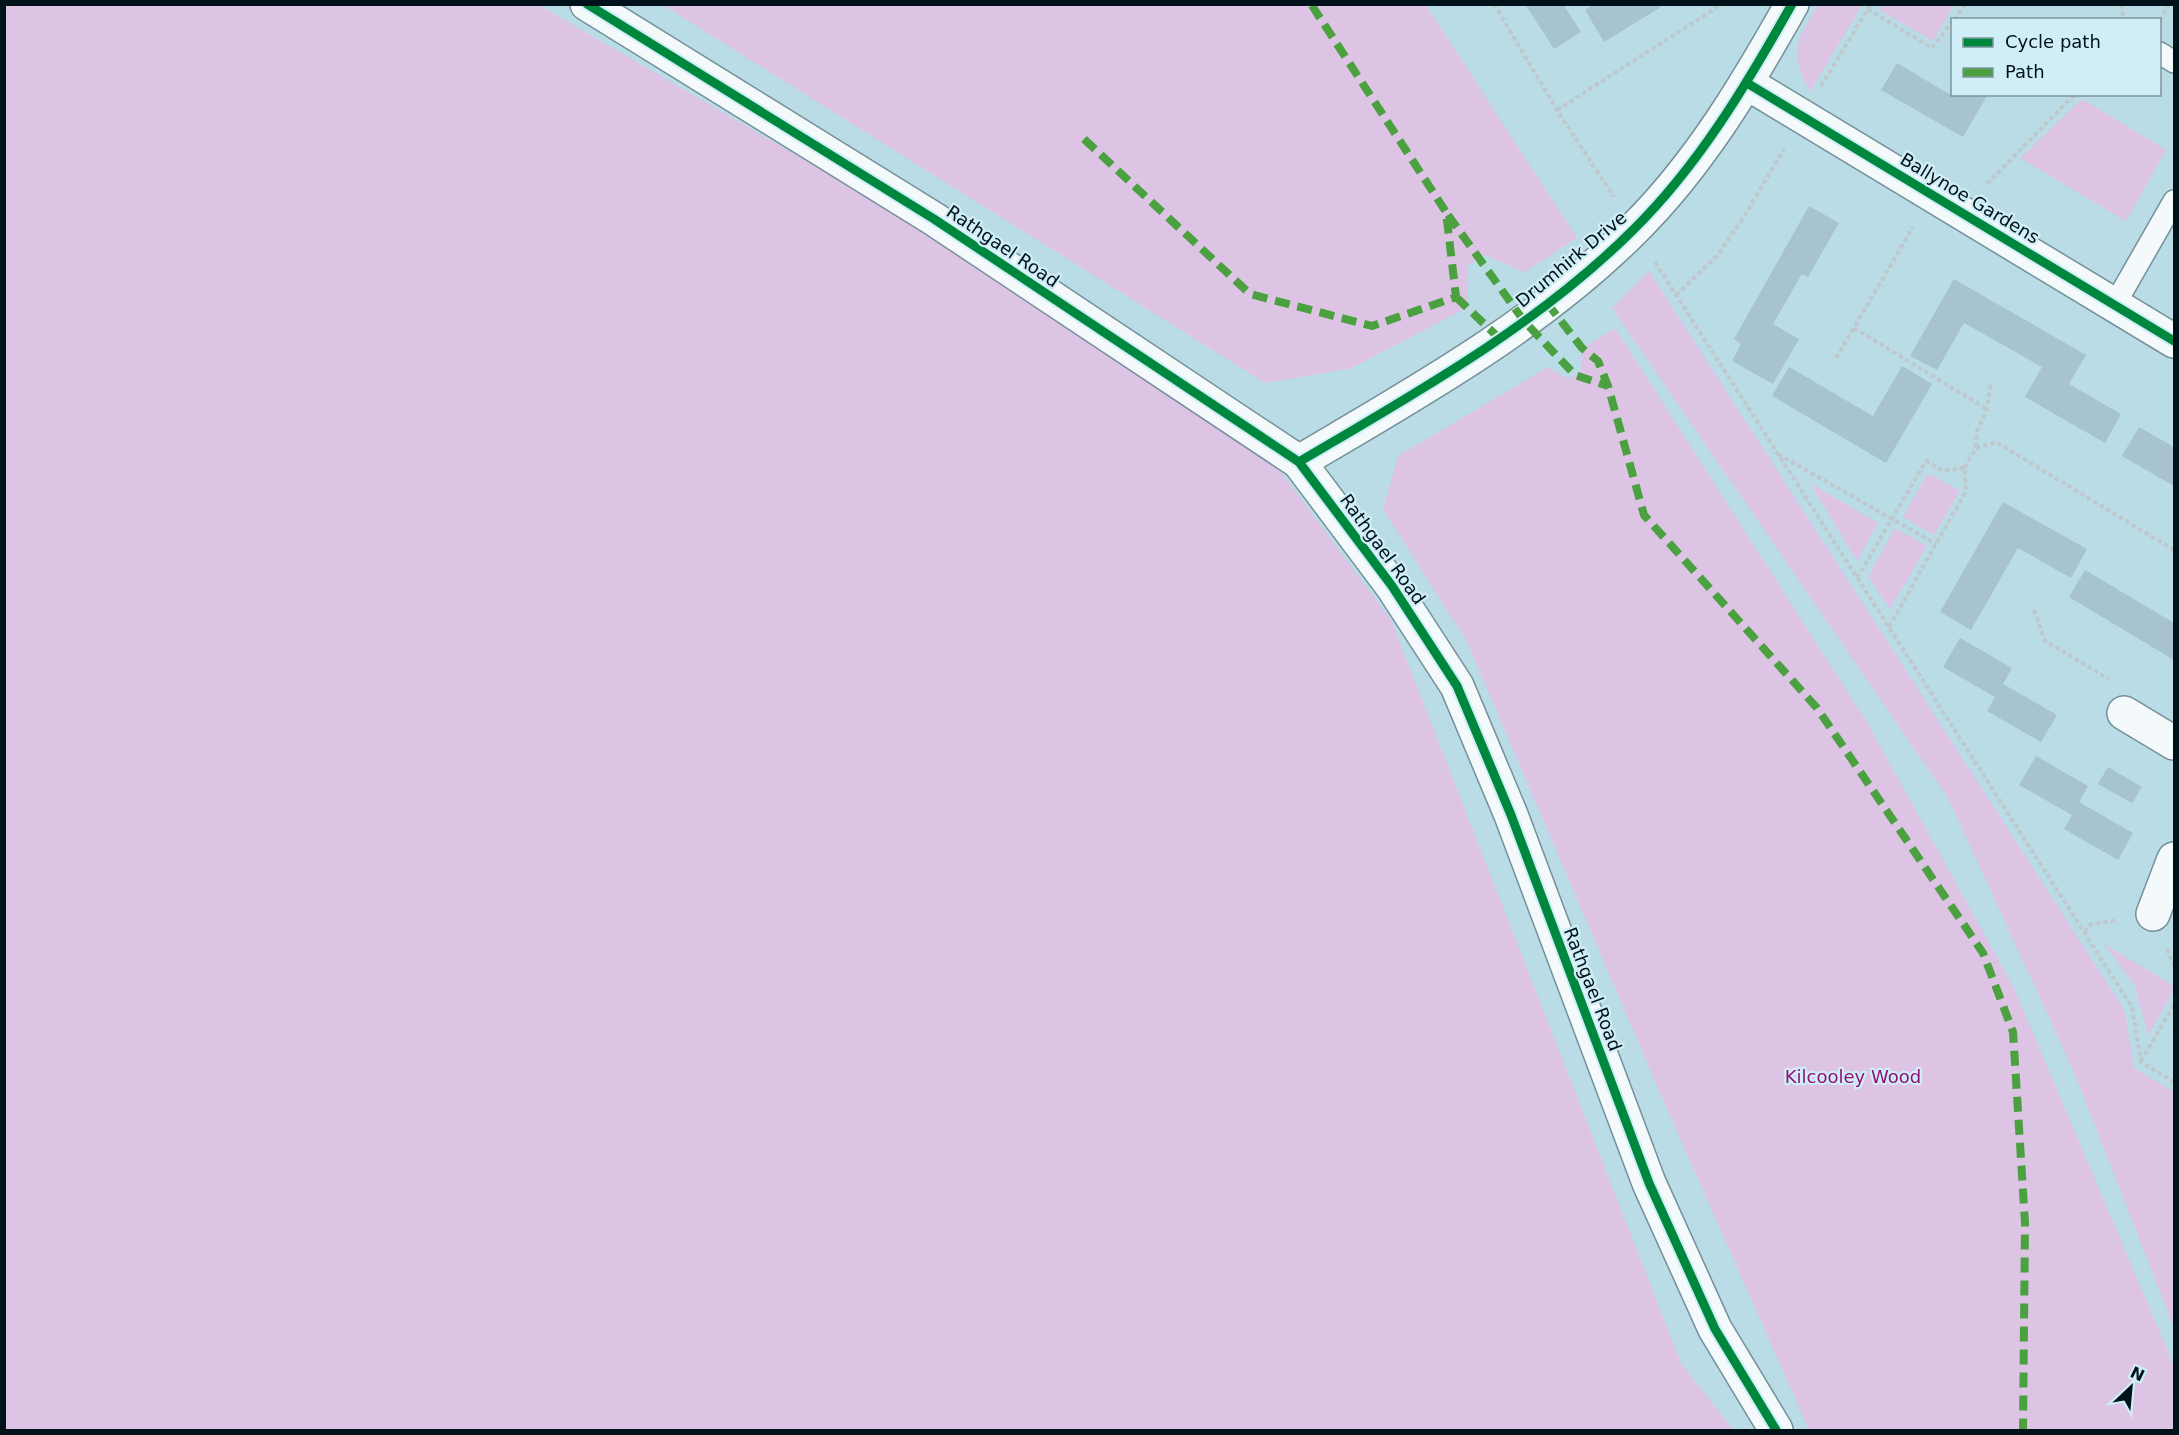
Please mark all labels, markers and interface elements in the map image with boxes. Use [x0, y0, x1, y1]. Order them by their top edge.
legend [1951, 18, 2161, 96]
text: Cycle path [2005, 31, 2101, 52]
text: Path [2005, 61, 2045, 82]
street label: Ballynoe Gardens [1897, 148, 2043, 248]
street label: Rathgael Road [943, 201, 1063, 291]
street label: Drumhirk Drive [1511, 207, 1631, 311]
street label: Rathgael Road [1336, 490, 1430, 608]
street label: Rathgael Road [1560, 924, 1626, 1054]
park label: Kilcooley Wood [1785, 1066, 1921, 1087]
north arrow [2101, 1357, 2161, 1417]
text: N [2127, 1362, 2148, 1385]

